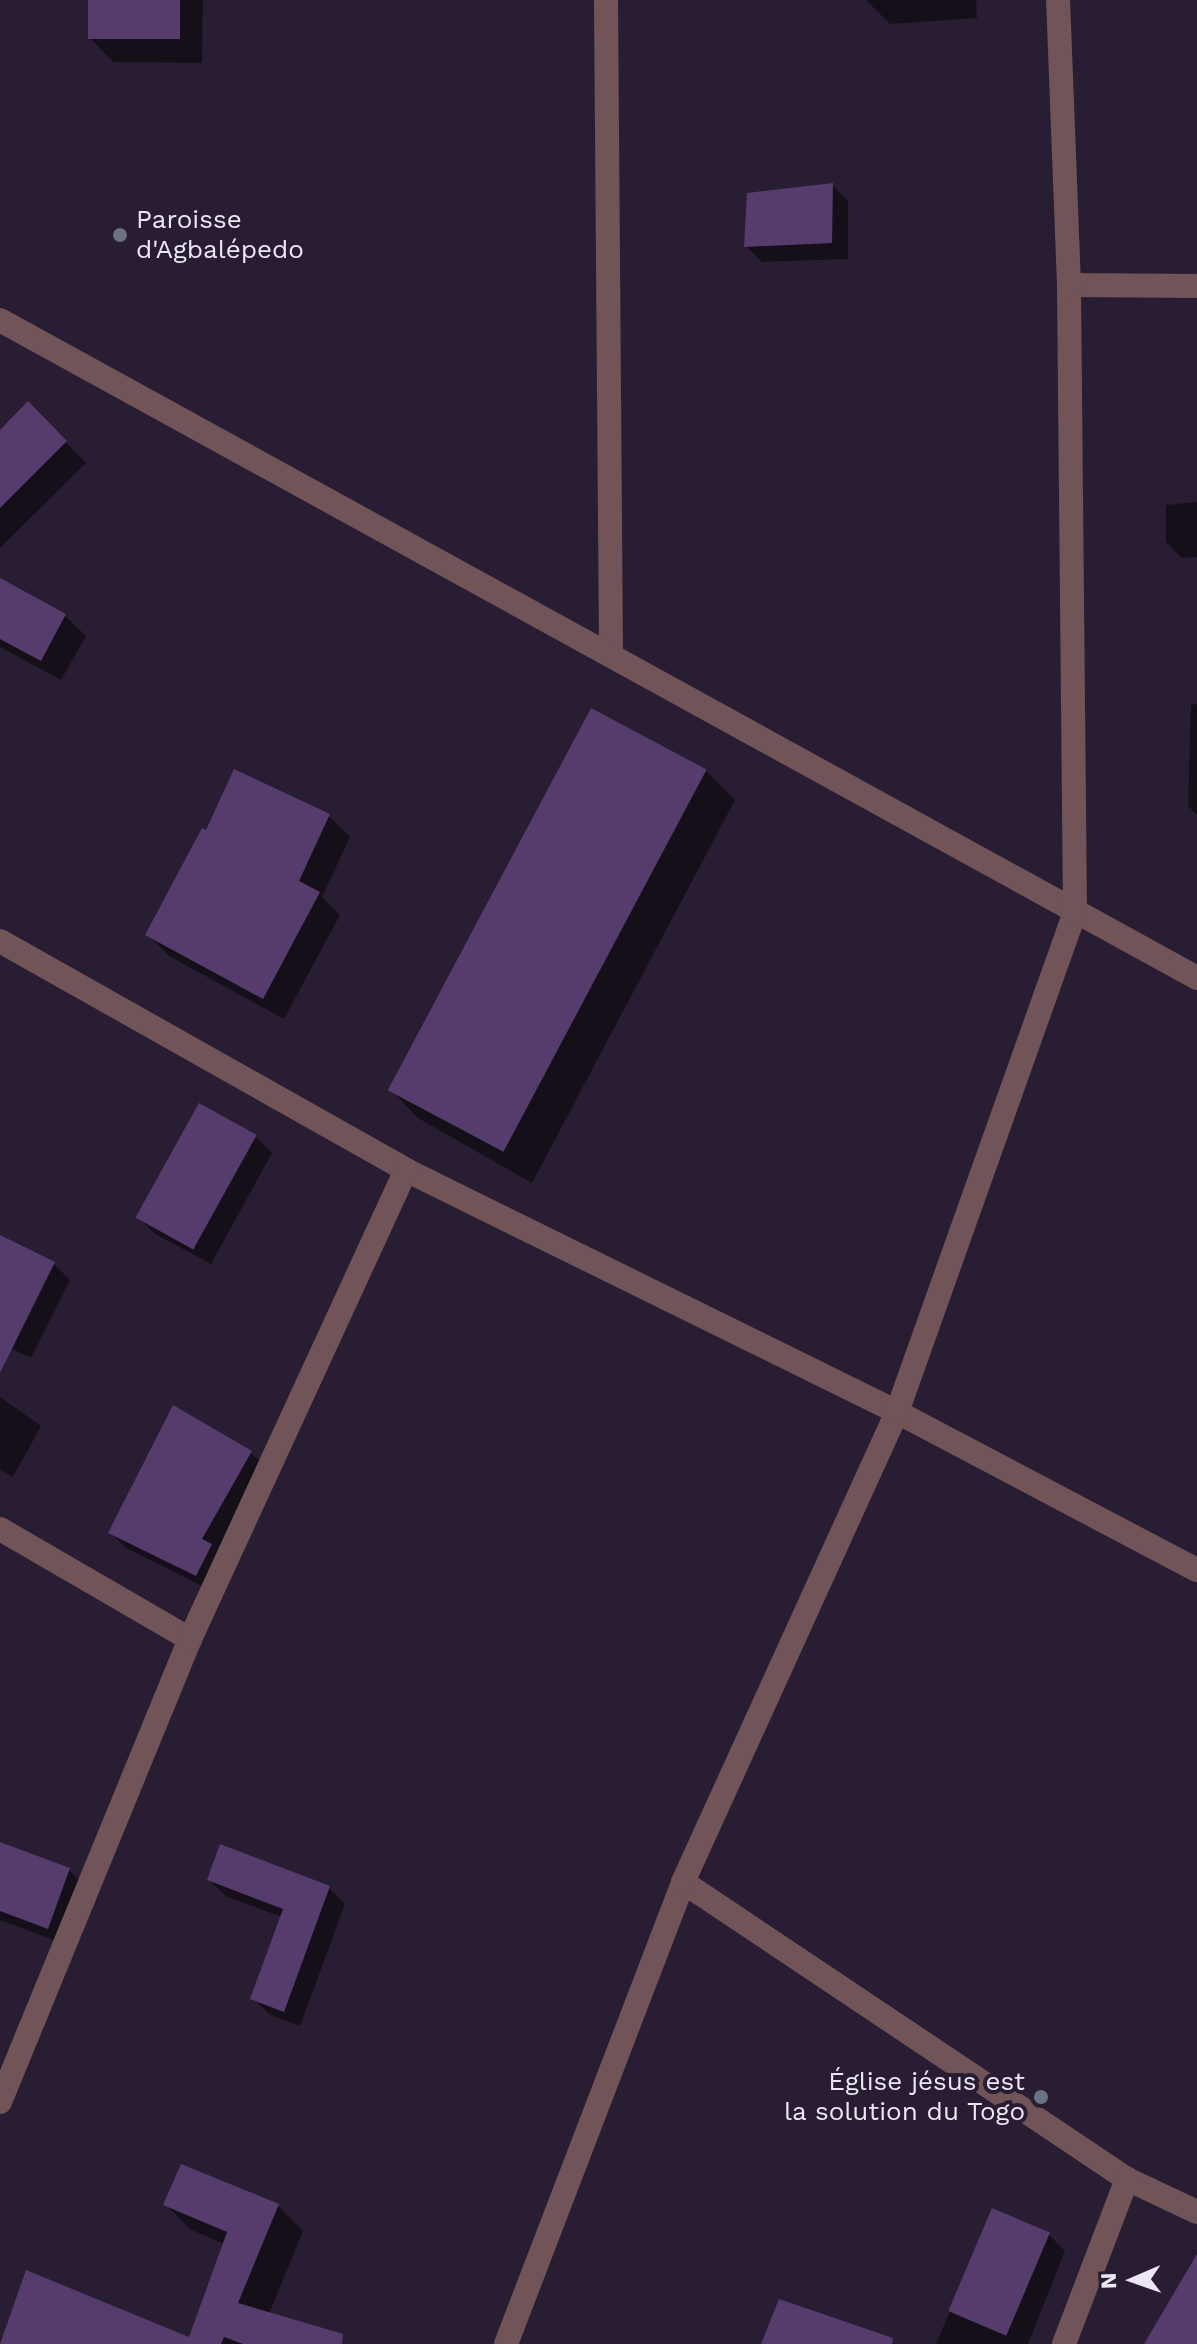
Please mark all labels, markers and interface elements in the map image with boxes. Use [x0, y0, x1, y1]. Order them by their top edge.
place label: Paroisse d'Agbalépedo [136, 204, 304, 266]
marker: Paroisse d'Agbalépedo [111, 226, 129, 244]
place label: Église jésus est la solution du Togo [783, 2066, 1025, 2128]
marker: Église jésus est la solution du Togo [1032, 2088, 1050, 2106]
north arrow [1093, 2240, 1173, 2320]
text: N [1096, 2272, 1121, 2289]

